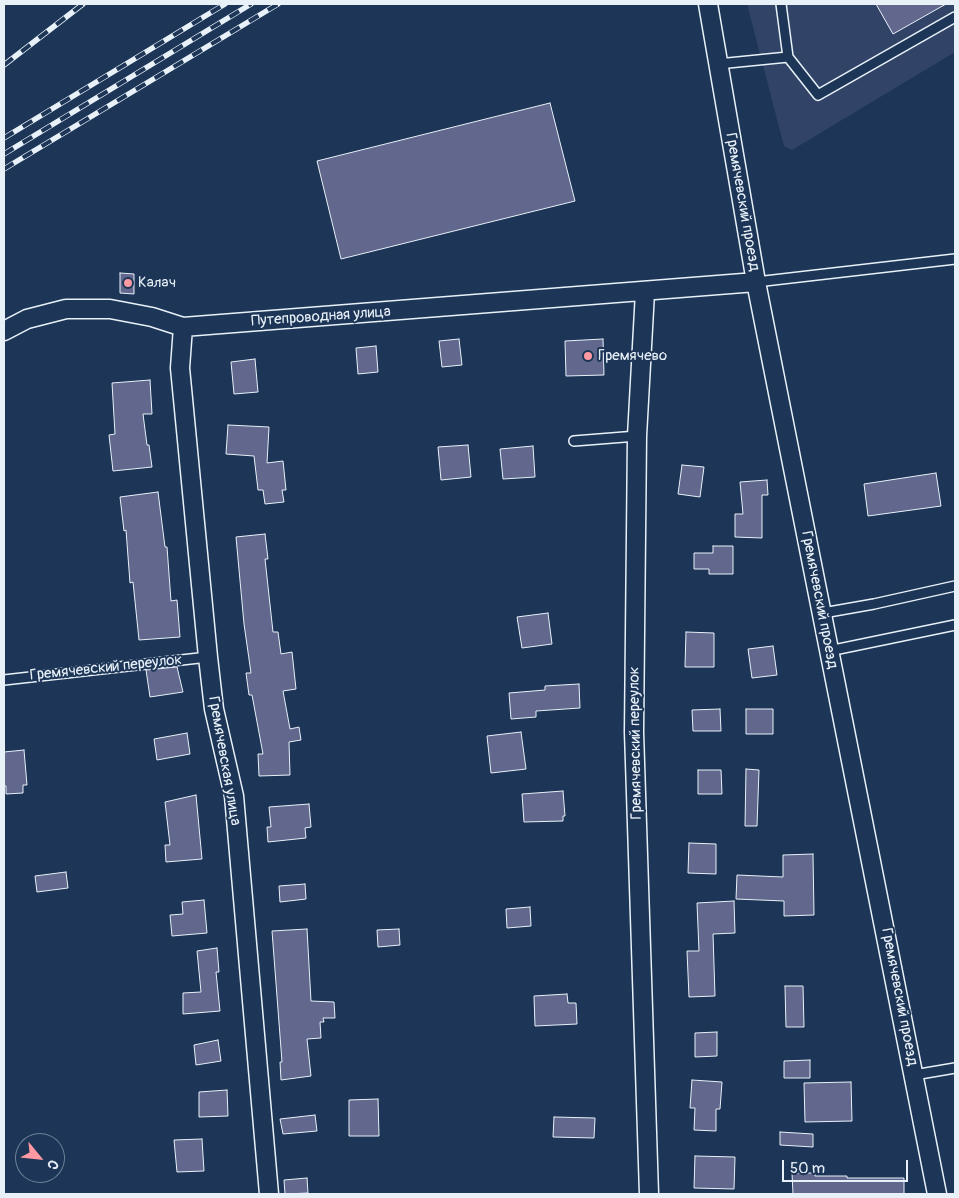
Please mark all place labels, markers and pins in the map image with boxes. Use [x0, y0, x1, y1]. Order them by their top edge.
place label: Калач [138, 274, 176, 292]
marker: Калач [122, 277, 134, 289]
place label: Гремячево [598, 347, 667, 365]
marker: Гремячево [582, 350, 594, 362]

